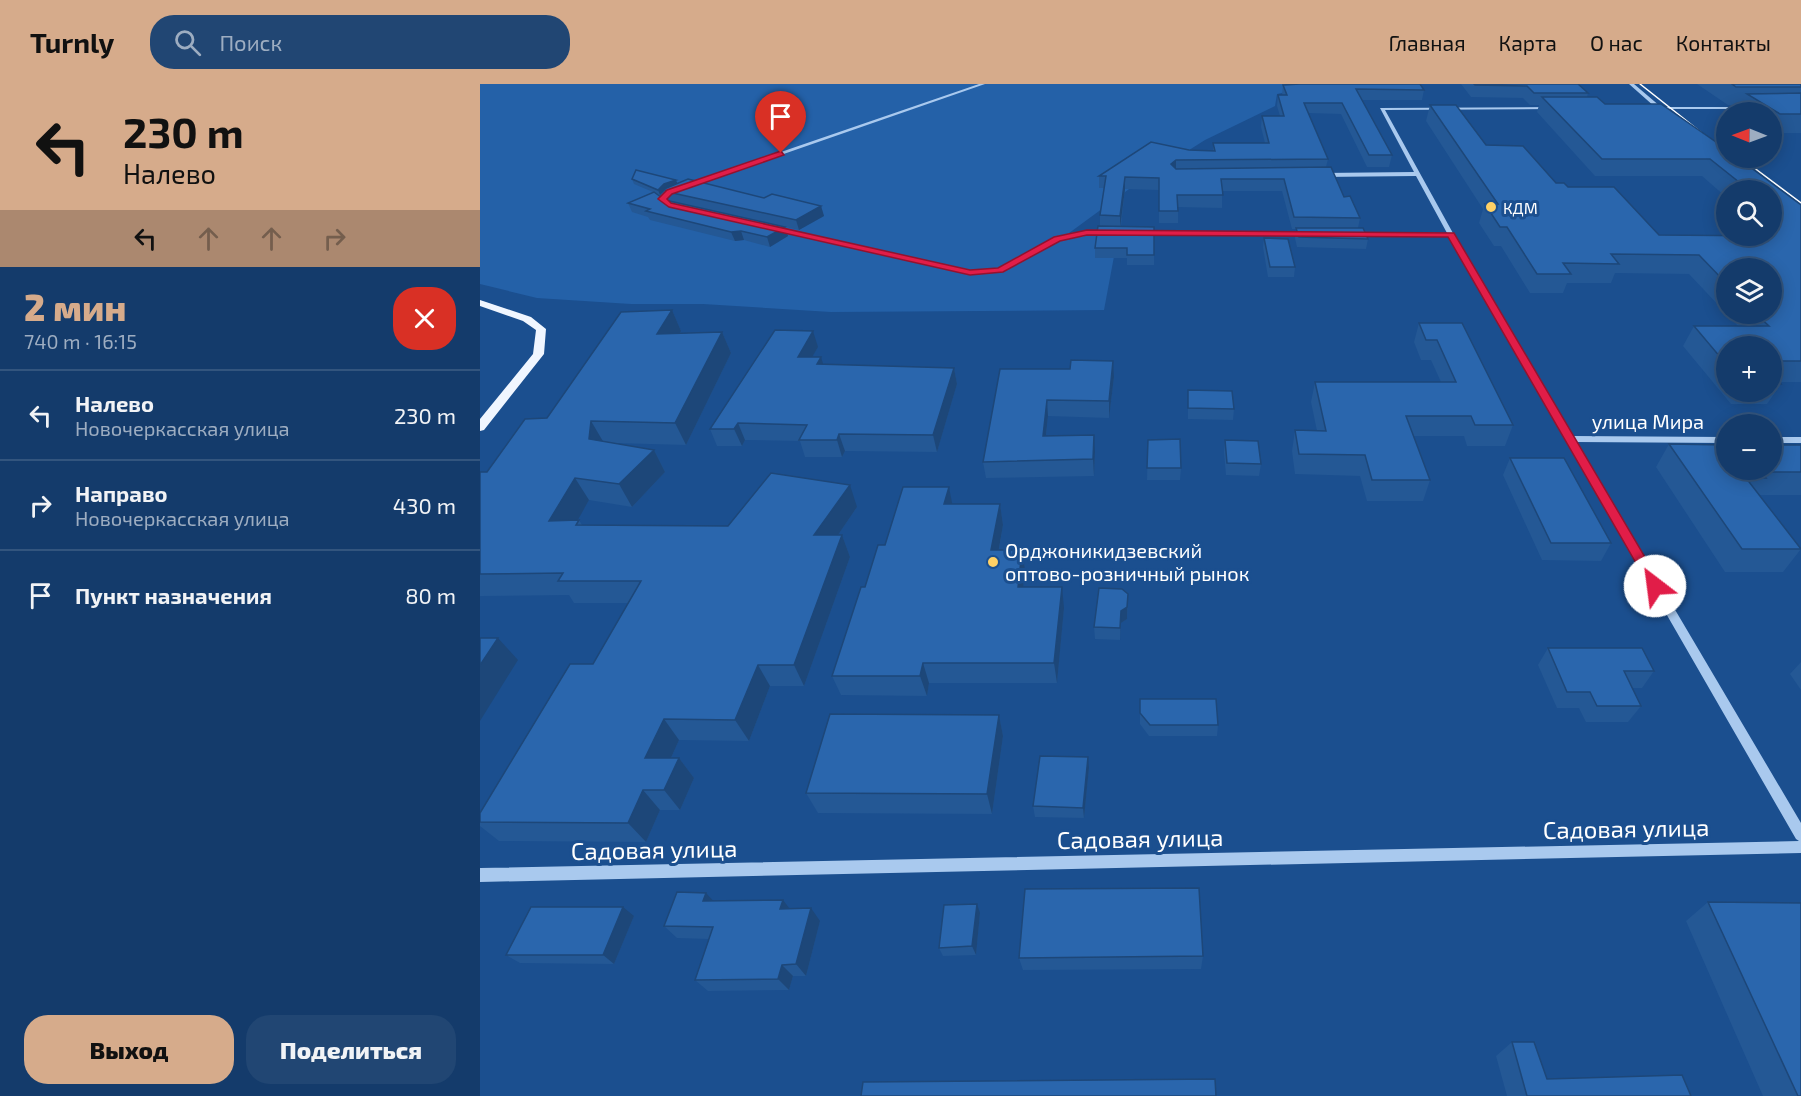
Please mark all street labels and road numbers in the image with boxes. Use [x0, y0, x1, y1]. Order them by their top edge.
street label: улица Мира [1592, 409, 1704, 434]
street label: Садовая улица [1542, 812, 1710, 845]
street label: Садовая улица [1056, 822, 1224, 855]
street label: Садовая улица [570, 833, 738, 866]

